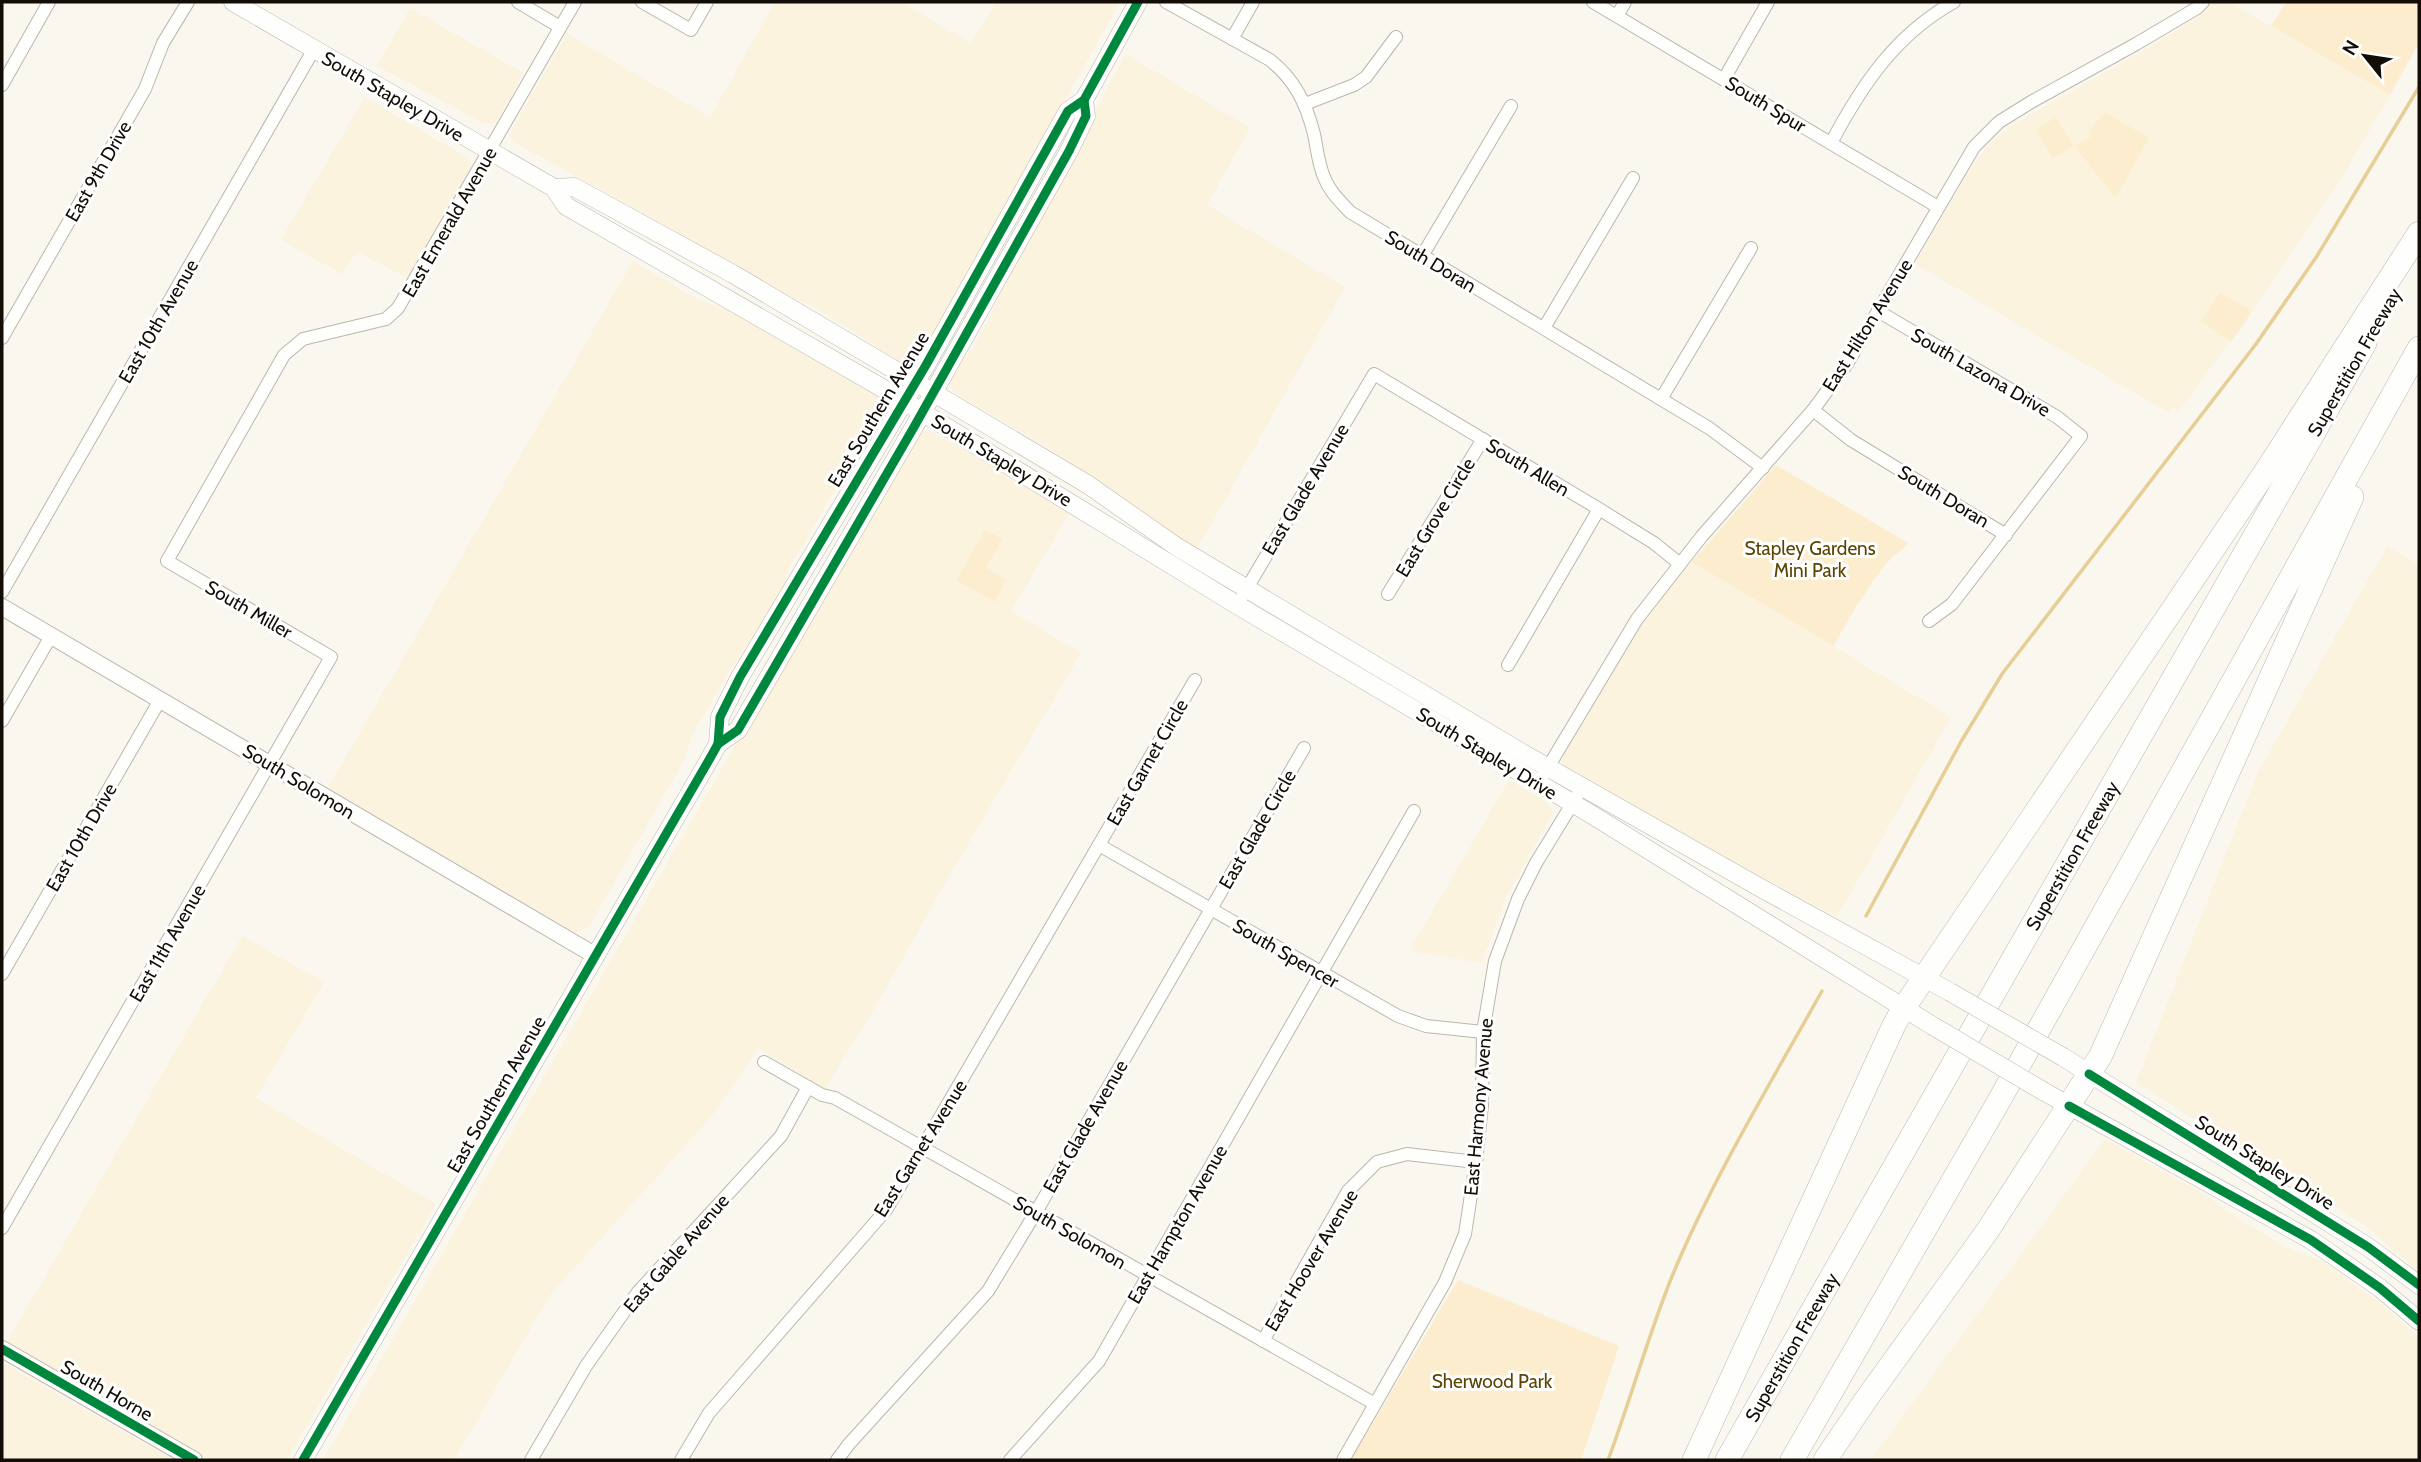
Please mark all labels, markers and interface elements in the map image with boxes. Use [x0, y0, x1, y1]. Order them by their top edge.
north arrow [2330, 21, 2400, 91]
text: N [2337, 36, 2364, 59]
street label: South Stapley Drive [318, 46, 468, 147]
street label: South Spur [1721, 71, 1810, 137]
street label: East 9th Drive [60, 117, 137, 226]
street label: East Emerald Avenue [397, 143, 502, 301]
street label: South Doran [1381, 225, 1480, 298]
street label: East 10th Avenue [114, 255, 203, 387]
street label: East Hilton Avenue [1817, 255, 1918, 396]
street label: Superstition Freeway [2303, 284, 2407, 441]
street label: South Lazona Drive [1907, 323, 2055, 422]
street label: East Southern Avenue [823, 327, 934, 491]
street label: South Stapley Drive [927, 409, 1076, 512]
street label: East Glade Avenue [1257, 419, 1354, 559]
street label: South Allen [1482, 434, 1574, 501]
street label: East Grove Circle [1391, 453, 1480, 581]
street label: South Doran [1894, 460, 1993, 533]
park label: Stapley Gardens Mini Park [1744, 537, 1876, 582]
street label: South Miller [201, 575, 296, 643]
street label: East Garnet Circle [1102, 695, 1193, 829]
street label: South Stapley Drive [1412, 702, 1561, 805]
street label: South Solomon [239, 739, 359, 824]
street label: East Glade Circle [1214, 765, 1301, 893]
street label: Superstition Freeway [2021, 777, 2124, 934]
street label: East 10th Drive [41, 779, 122, 896]
street label: East 11th Avenue [125, 880, 210, 1006]
street label: South Spencer [1229, 914, 1343, 993]
street label: East Southern Avenue [442, 1012, 551, 1177]
street label: East Harmony Avenue [1459, 1017, 1498, 1197]
street label: East Glade Avenue [1038, 1056, 1133, 1197]
street label: East Garnet Avenue [869, 1075, 972, 1221]
street label: South Stapley Drive [2191, 1110, 2339, 1215]
street label: East Hampton Avenue [1123, 1141, 1232, 1308]
street label: East Hoover Avenue [1260, 1185, 1363, 1335]
street label: East Gable Avenue [619, 1189, 734, 1317]
street label: South Solomon [1009, 1191, 1130, 1274]
street label: Superstition Freeway [1740, 1268, 1844, 1426]
street label: South Horne [57, 1355, 157, 1426]
park label: Sherwood Park [1432, 1370, 1553, 1393]

